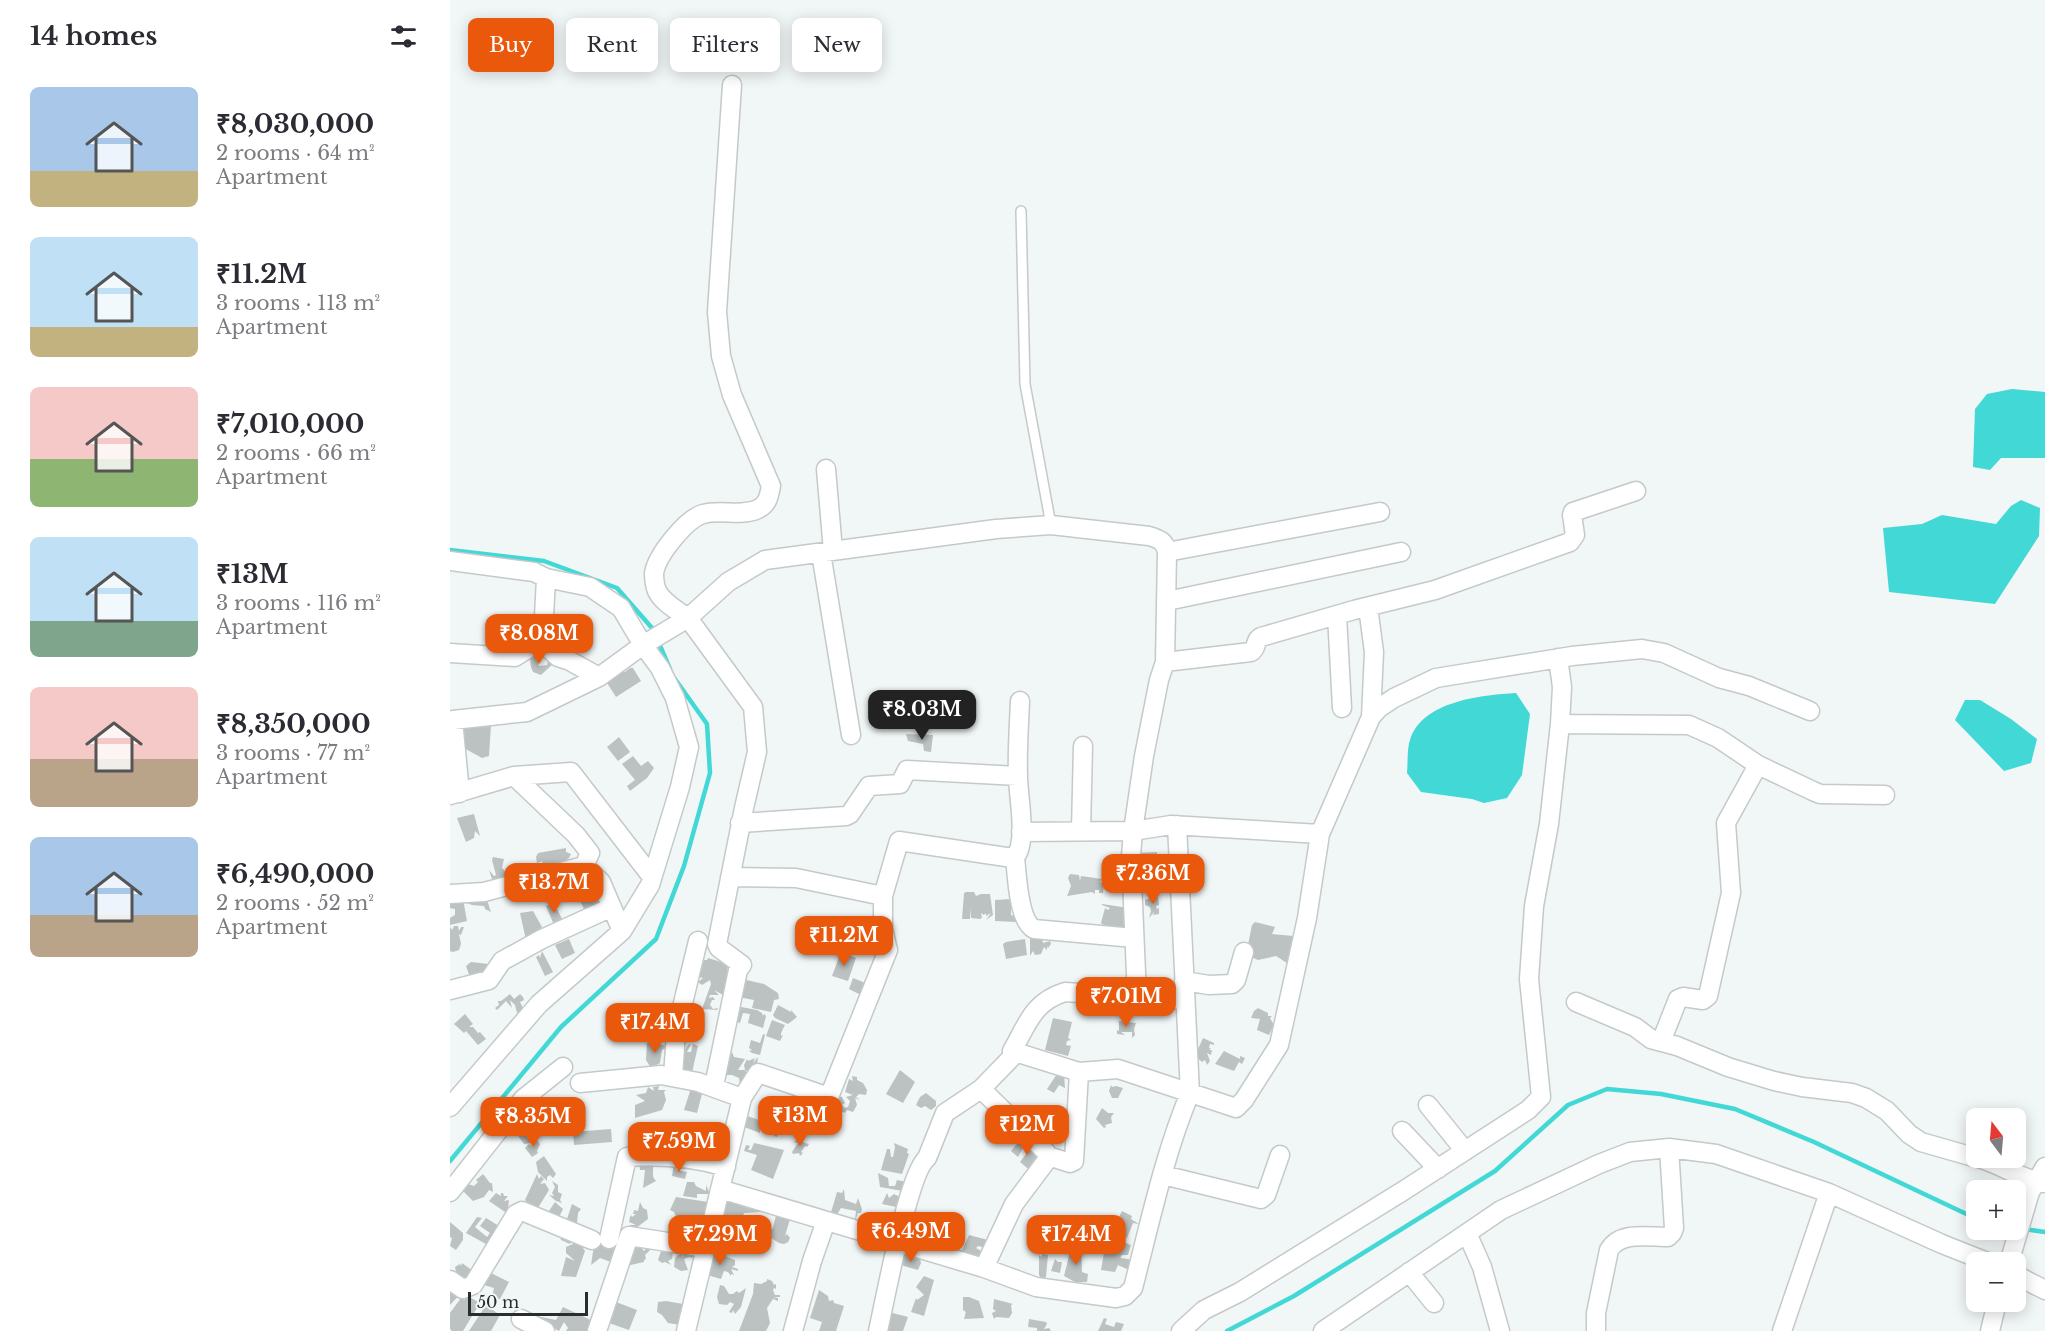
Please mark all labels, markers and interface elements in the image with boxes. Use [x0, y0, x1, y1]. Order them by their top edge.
chip: Buy [468, 18, 554, 72]
chip: Rent [566, 18, 658, 72]
chip: Filters [670, 18, 780, 72]
chip: New [792, 18, 882, 72]
text: 14 homes [30, 20, 157, 52]
icon: filters [387, 20, 420, 53]
text: ₹8,030,000 [216, 108, 374, 140]
icon: home [78, 111, 150, 183]
text: 2 rooms · 64 m² [216, 141, 375, 165]
text: Apartment [216, 165, 327, 189]
text: ₹11.2M [216, 258, 307, 290]
icon: home [78, 261, 150, 333]
text: 3 rooms · 113 m² [216, 291, 380, 315]
text: Apartment [216, 315, 327, 339]
text: ₹7,010,000 [216, 408, 364, 440]
icon: home [78, 411, 150, 483]
text: 2 rooms · 66 m² [216, 441, 376, 465]
text: Apartment [216, 465, 327, 489]
text: ₹13M [216, 558, 289, 590]
icon: home [78, 561, 150, 633]
text: 3 rooms · 116 m² [216, 591, 381, 615]
pin: ₹8.08M [490, 614, 588, 665]
text: Apartment [216, 615, 327, 639]
text: ₹8.08M [499, 621, 579, 645]
pin: ₹8.03M [873, 690, 971, 741]
text: ₹8.03M [882, 697, 962, 721]
text: ₹8,350,000 [216, 708, 371, 740]
icon: home [78, 711, 150, 783]
text: 3 rooms · 77 m² [216, 741, 370, 765]
text: Apartment [216, 765, 327, 789]
pin: ₹7.36M [1104, 854, 1202, 905]
text: ₹6,490,000 [216, 858, 374, 890]
icon: home [78, 861, 150, 933]
text: ₹7.36M [1116, 861, 1190, 885]
pin: ₹13.7M [505, 863, 603, 914]
text: ₹13.7M [518, 870, 590, 894]
text: 2 rooms · 52 m² [216, 891, 374, 915]
text: Apartment [216, 915, 327, 939]
pin: ₹11.2M [795, 916, 893, 967]
text: ₹11.2M [809, 923, 879, 947]
pin: ₹7.01M [1077, 977, 1175, 1028]
text: ₹7.01M [1090, 984, 1162, 1008]
pin: ₹17.4M [606, 1003, 704, 1054]
text: ₹17.4M [620, 1010, 690, 1034]
pin: ₹13M [764, 1096, 836, 1147]
pin: ₹8.35M [484, 1097, 582, 1148]
text: ₹13M [772, 1103, 828, 1127]
text: ₹8.35M [495, 1104, 571, 1128]
pin: ₹12M [991, 1105, 1063, 1156]
north arrow [1966, 1108, 2026, 1168]
map controls [1966, 1108, 2026, 1312]
text: ₹12M [999, 1112, 1055, 1136]
pin: ₹7.59M [630, 1122, 728, 1173]
text: ₹7.59M [642, 1129, 716, 1153]
button: + [1966, 1180, 2026, 1240]
pin: ₹6.49M [862, 1212, 960, 1263]
pin: ₹7.29M [671, 1215, 769, 1266]
pin: ₹17.4M [1027, 1215, 1125, 1266]
text: ₹6.49M [871, 1219, 951, 1243]
text: ₹7.29M [682, 1222, 758, 1246]
text: ₹17.4M [1041, 1222, 1111, 1246]
button: − [1966, 1252, 2026, 1312]
scale bar [468, 1289, 588, 1316]
text: 50 m [477, 1292, 519, 1312]

